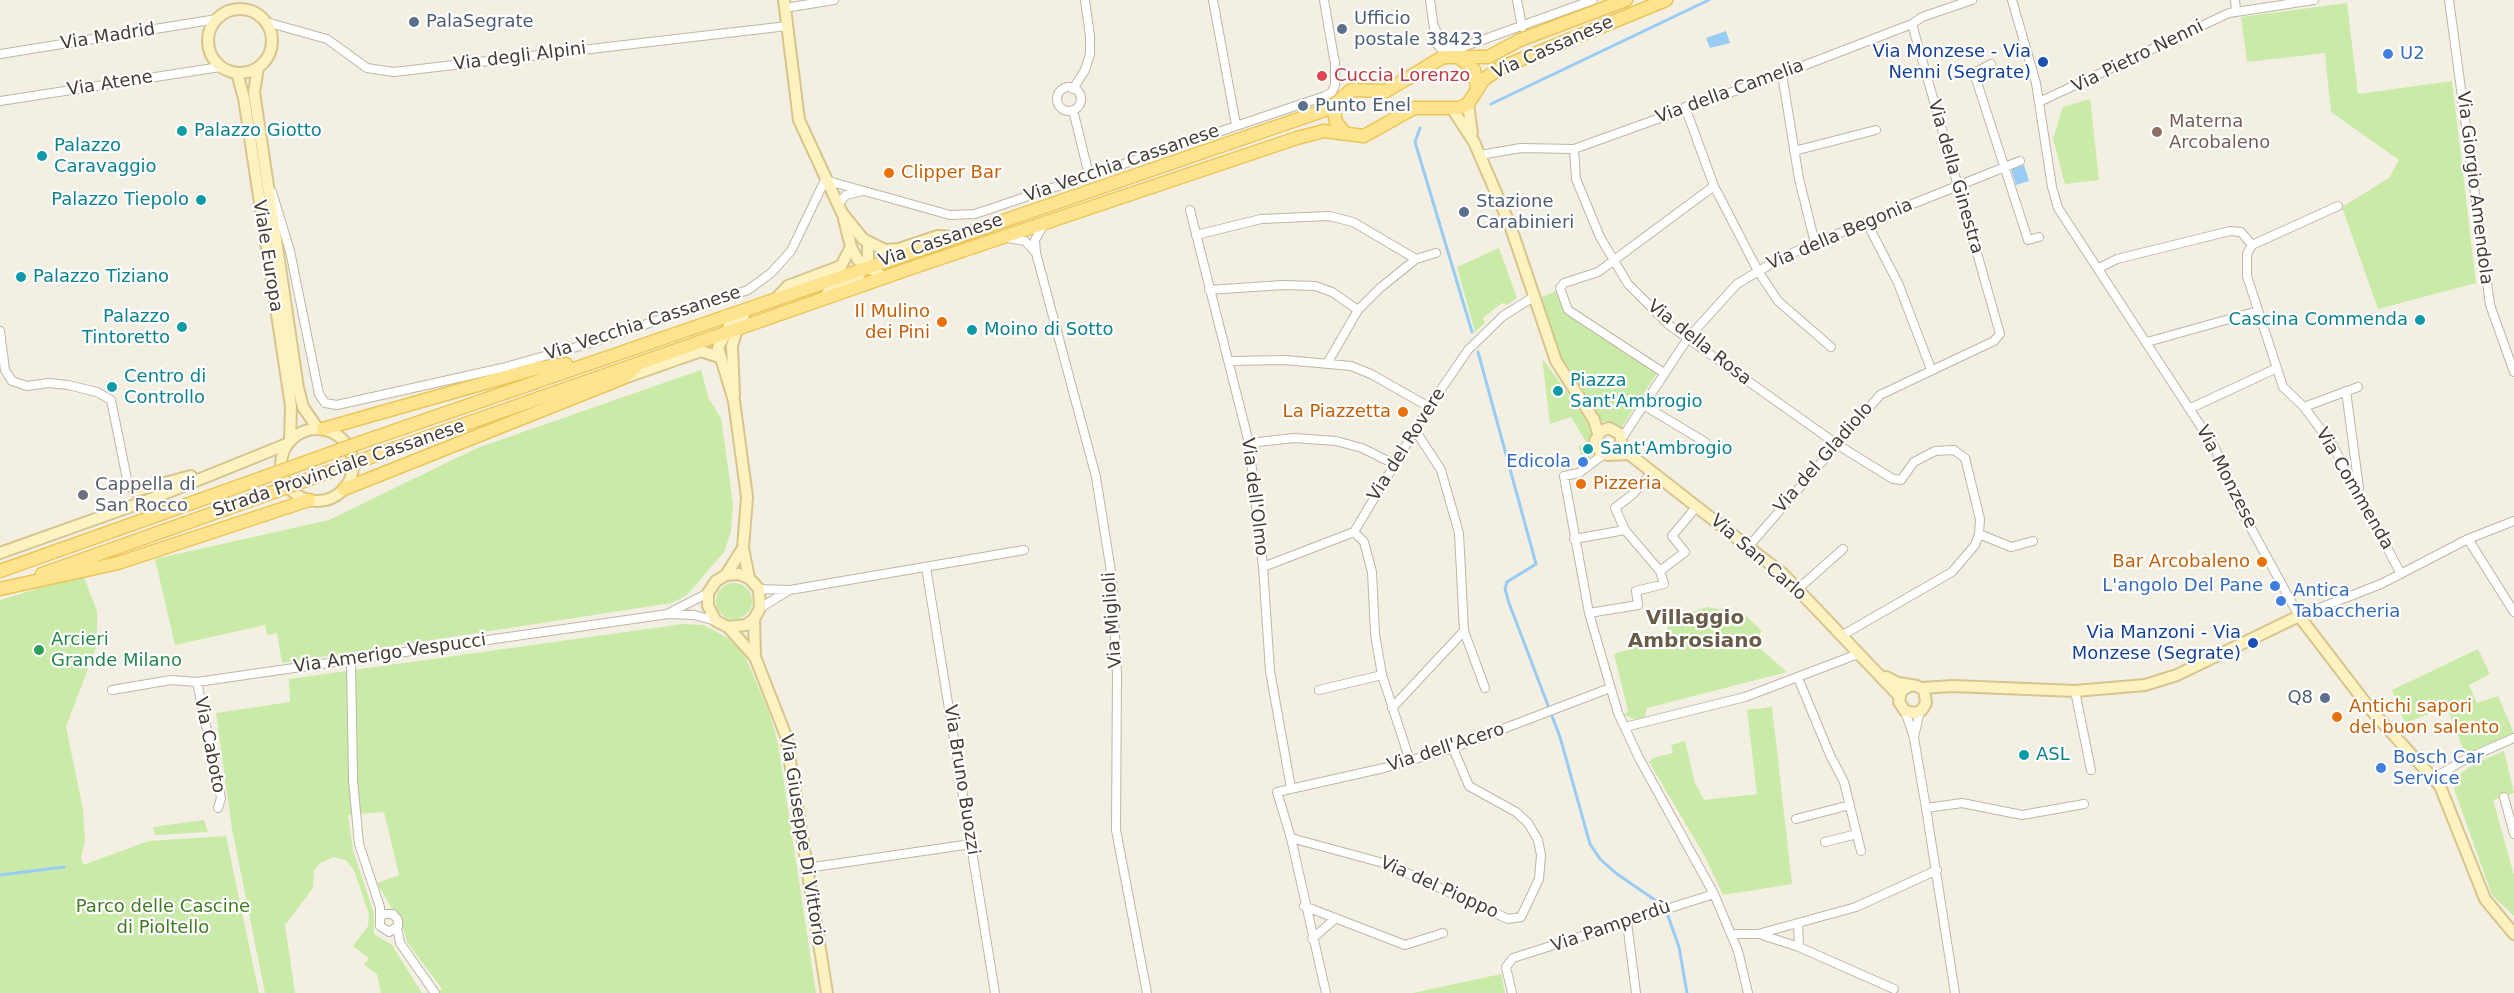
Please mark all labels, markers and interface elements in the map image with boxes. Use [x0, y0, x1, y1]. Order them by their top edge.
place label: Ufficio postale 38423 [1354, 8, 1483, 50]
place label: PalaSegrate [426, 11, 534, 33]
street label: Via Cassanese [1489, 12, 1617, 84]
marker: PalaSegrate [407, 15, 421, 29]
street label: Via Pietro Nenni [2069, 16, 2207, 98]
street label: Via Madrid [59, 19, 157, 55]
marker: Ufficio postale 38423 [1335, 22, 1349, 36]
street label: Via degli Alpini [452, 38, 588, 76]
place label: Via Monzese - Via Nenni (Segrate) [1873, 41, 2031, 84]
place label: U2 [2400, 43, 2425, 65]
marker: U2 [2381, 47, 2395, 61]
street label: Via della Camelia [1653, 55, 1807, 129]
marker: Via Monzese - Via Nenni (Segrate) [2036, 55, 2050, 69]
place label: Cuccia Lorenzo [1334, 65, 1470, 87]
street label: Via Atene [66, 67, 154, 101]
marker: Cuccia Lorenzo [1315, 69, 1329, 83]
street label: Via Giorgio Amendola [2451, 90, 2497, 286]
place label: Punto Enel [1315, 95, 1411, 117]
street label: Via della Ginestra [1923, 97, 1987, 257]
marker: Punto Enel [1296, 99, 1310, 113]
place label: Materna Arcobaleno [2169, 111, 2270, 154]
place label: Palazzo Giotto [194, 120, 322, 142]
street label: Via Vecchia Cassanese [1022, 120, 1222, 208]
marker: Palazzo Giotto [175, 124, 189, 138]
marker: Materna Arcobaleno [2150, 125, 2164, 139]
place label: Palazzo Caravaggio [54, 135, 157, 178]
marker: Palazzo Caravaggio [35, 149, 49, 163]
place label: Clipper Bar [901, 162, 1001, 184]
marker: Clipper Bar [882, 166, 896, 180]
place label: Palazzo Tiepolo [51, 189, 189, 211]
place label: Stazione Carabinieri [1476, 191, 1574, 234]
marker: Palazzo Tiepolo [194, 193, 208, 207]
street label: Via della Begonia [1764, 195, 1916, 275]
street label: Viale Europa [247, 199, 287, 313]
marker: Stazione Carabinieri [1457, 205, 1471, 219]
street label: Via Cassanese [876, 210, 1006, 272]
place label: Palazzo Tiziano [33, 266, 169, 288]
marker: Palazzo Tiziano [14, 270, 28, 284]
street label: Via Vecchia Cassanese [542, 282, 744, 366]
street label: Via della Rosa [1643, 296, 1755, 390]
place label: Il Mulino dei Pini [855, 301, 930, 344]
place label: Palazzo Tintoretto [82, 306, 170, 348]
place label: Cascina Commenda [2228, 309, 2408, 331]
marker: Cascina Commenda [2413, 313, 2427, 327]
marker: Il Mulino dei Pini [935, 315, 949, 329]
place label: Moino di Sotto [984, 319, 1113, 341]
marker: Palazzo Tintoretto [175, 320, 189, 334]
marker: Moino di Sotto [965, 323, 979, 337]
place label: Centro di Controllo [124, 366, 206, 409]
place label: Piazza Sant'Ambrogio [1570, 370, 1703, 412]
marker: Centro di Controllo [105, 380, 119, 394]
street label: Via del Rovere [1364, 384, 1450, 506]
marker: Piazza Sant'Ambrogio [1551, 384, 1565, 398]
street label: Via del Gladiolo [1770, 398, 1878, 518]
place label: La Piazzetta [1283, 401, 1391, 423]
marker: La Piazzetta [1396, 405, 1410, 419]
street label: Strada Provinciale Cassanese [210, 416, 468, 522]
street label: Via Monzese [2191, 422, 2261, 532]
street label: Via Commenda [2310, 424, 2398, 554]
street label: Via dell'Olmo [1236, 437, 1272, 557]
place label: Sant'Ambrogio [1600, 438, 1733, 460]
marker: Sant'Ambrogio [1581, 442, 1595, 456]
place label: Edicola [1506, 451, 1571, 473]
marker: Edicola [1576, 455, 1590, 469]
place label: Pizzeria [1593, 473, 1662, 495]
place label: Cappella di San Rocco [95, 474, 196, 516]
marker: Pizzeria [1574, 477, 1588, 491]
marker: Cappella di San Rocco [76, 488, 90, 502]
street label: Via San Carlo [1706, 510, 1810, 606]
place label: Bar Arcobaleno [2112, 551, 2250, 573]
marker: Bar Arcobaleno [2255, 555, 2269, 569]
street label: Via Miglioli [1099, 571, 1127, 669]
place label: L'angolo Del Pane [2102, 575, 2263, 597]
marker: L'angolo Del Pane [2268, 579, 2282, 593]
place label: Antica Tabaccheria [2293, 580, 2400, 622]
marker: Antica Tabaccheria [2274, 594, 2288, 608]
district label: Villaggio Ambrosiano [1628, 607, 1762, 654]
place label: Via Manzoni - Via Monzese (Segrate) [2072, 622, 2241, 664]
place label: Arcieri Grande Milano [51, 629, 182, 672]
street label: Via Amerigo Vespucci [292, 630, 488, 678]
marker: Via Manzoni - Via Monzese (Segrate) [2246, 636, 2260, 650]
marker: Arcieri Grande Milano [32, 643, 46, 657]
place label: Q8 [2287, 687, 2313, 709]
marker: Q8 [2318, 691, 2332, 705]
street label: Via Caboto [189, 695, 229, 795]
place label: Antichi sapori del buon salento [2349, 696, 2499, 738]
street label: Via Bruno Buozzi [938, 703, 984, 857]
marker: Antichi sapori del buon salento [2330, 710, 2344, 724]
street label: Via dell'Acero [1385, 719, 1507, 777]
street label: Via Giuseppe Di Vittorio [775, 733, 829, 947]
place label: ASL [2036, 744, 2070, 766]
place label: Bosch Car Service [2393, 747, 2484, 789]
marker: ASL [2017, 748, 2031, 762]
marker: Bosch Car Service [2374, 761, 2388, 775]
street label: Via del Pioppo [1376, 852, 1502, 924]
park label: Parco delle Cascine di Pioltello [76, 896, 250, 938]
street label: Via Pamperdù [1549, 896, 1673, 958]

